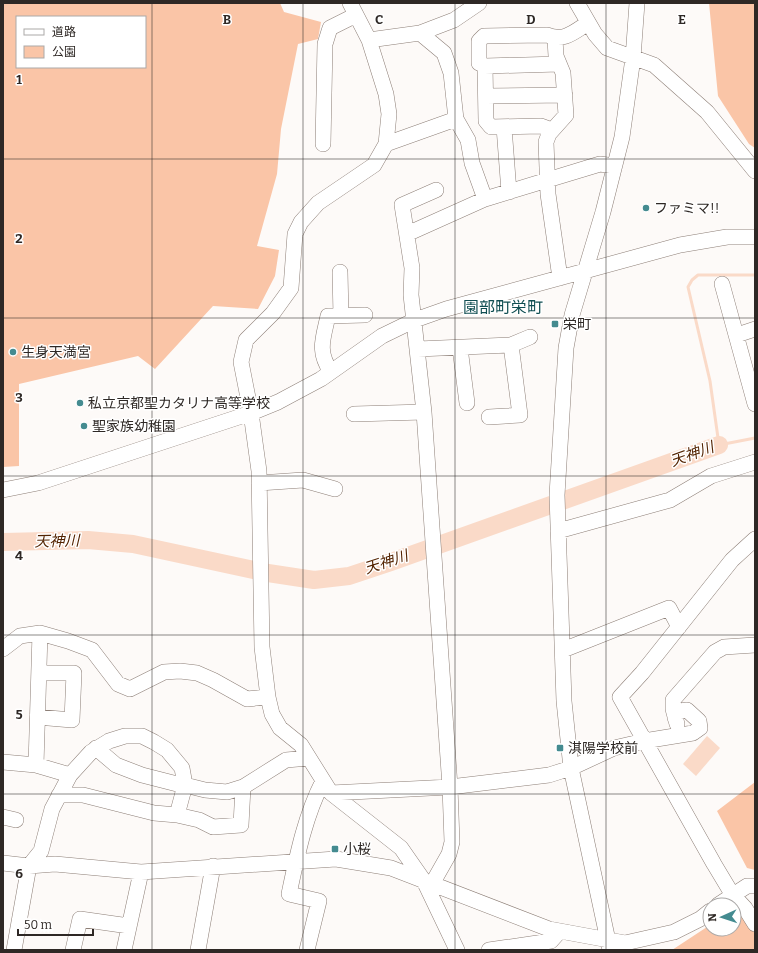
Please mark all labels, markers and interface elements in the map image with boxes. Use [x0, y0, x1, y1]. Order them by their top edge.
text: B [223, 12, 231, 27]
text: C [375, 12, 383, 27]
text: D [526, 12, 536, 27]
text: E [678, 12, 686, 27]
legend [16, 16, 146, 68]
text: 道路 [52, 25, 76, 39]
text: 公園 [52, 45, 76, 59]
text: 1 [16, 72, 22, 87]
place label: ファミマ!! [654, 200, 719, 217]
marker: ファミマ!! [641, 203, 651, 213]
text: 2 [15, 231, 23, 246]
district label: 園部町栄町 [463, 298, 543, 317]
place label: 栄町 [563, 316, 591, 333]
marker: 栄町 [550, 319, 560, 329]
place label: 生身天満宮 [21, 344, 91, 361]
marker: 生身天満宮 [8, 347, 18, 357]
text: 3 [15, 390, 23, 405]
place label: 私立京都聖カタリナ高等学校 [88, 395, 270, 412]
marker: 私立京都聖カタリナ高等学校 [75, 398, 85, 408]
place label: 聖家族幼稚園 [92, 418, 176, 435]
marker: 聖家族幼稚園 [79, 421, 89, 431]
water label: 天神川 [668, 437, 718, 470]
water label: 天神川 [34, 532, 82, 550]
water label: 天神川 [362, 546, 412, 578]
text: 4 [15, 548, 23, 563]
text: 5 [15, 707, 23, 722]
place label: 淇陽学校前 [568, 740, 638, 757]
marker: 淇陽学校前 [555, 743, 565, 753]
place label: 小桜 [343, 841, 371, 858]
marker: 小桜 [330, 844, 340, 854]
text: 6 [15, 866, 23, 881]
north arrow [702, 897, 742, 937]
scale bar [18, 911, 93, 937]
text: N [706, 912, 719, 922]
text: 50 m [24, 918, 53, 932]

